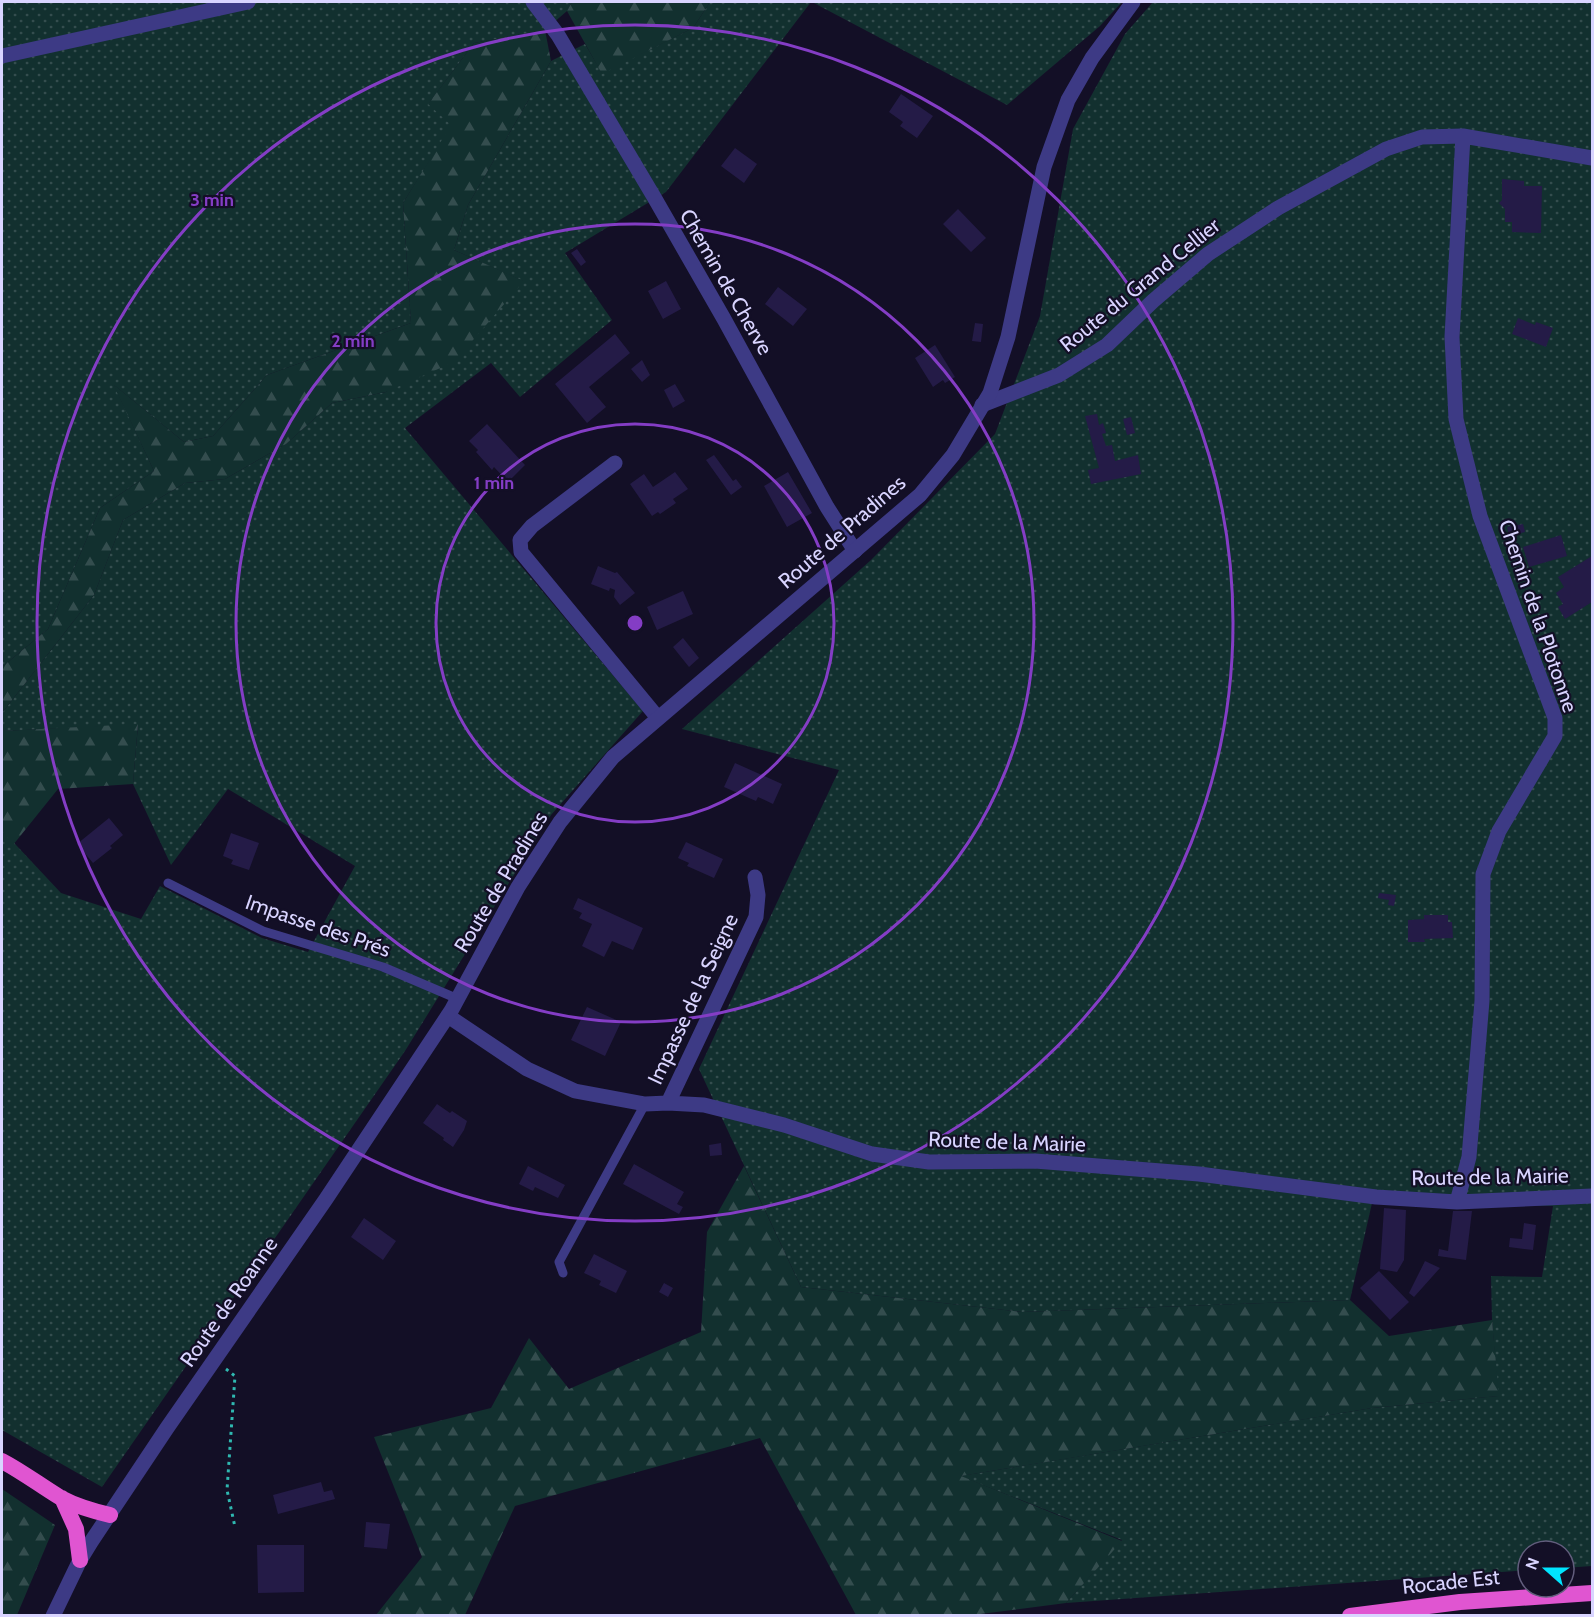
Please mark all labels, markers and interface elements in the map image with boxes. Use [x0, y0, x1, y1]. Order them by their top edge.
text: 3 min [190, 189, 234, 211]
street label: Chemin de Cherve [675, 204, 778, 359]
street label: Route du Grand Cellier [1055, 212, 1225, 357]
text: 2 min [331, 330, 375, 352]
street label: Route de Pradines [773, 469, 911, 594]
text: 1 min [474, 472, 514, 494]
street label: Chemin de la Plotonne [1494, 516, 1583, 716]
centre of rings [625, 613, 645, 633]
street label: Route de Pradines [449, 806, 553, 957]
street label: Impasse des Prés [242, 889, 394, 962]
street label: Impasse de la Seigne [642, 909, 743, 1088]
street label: Route de la Mairie [928, 1126, 1086, 1157]
street label: Route de la Mairie [1411, 1163, 1569, 1190]
street label: Route de Roanne [175, 1232, 283, 1371]
north arrow [1516, 1539, 1576, 1599]
text: N [1522, 1555, 1543, 1572]
street label: Rocade Est [1401, 1564, 1501, 1599]

